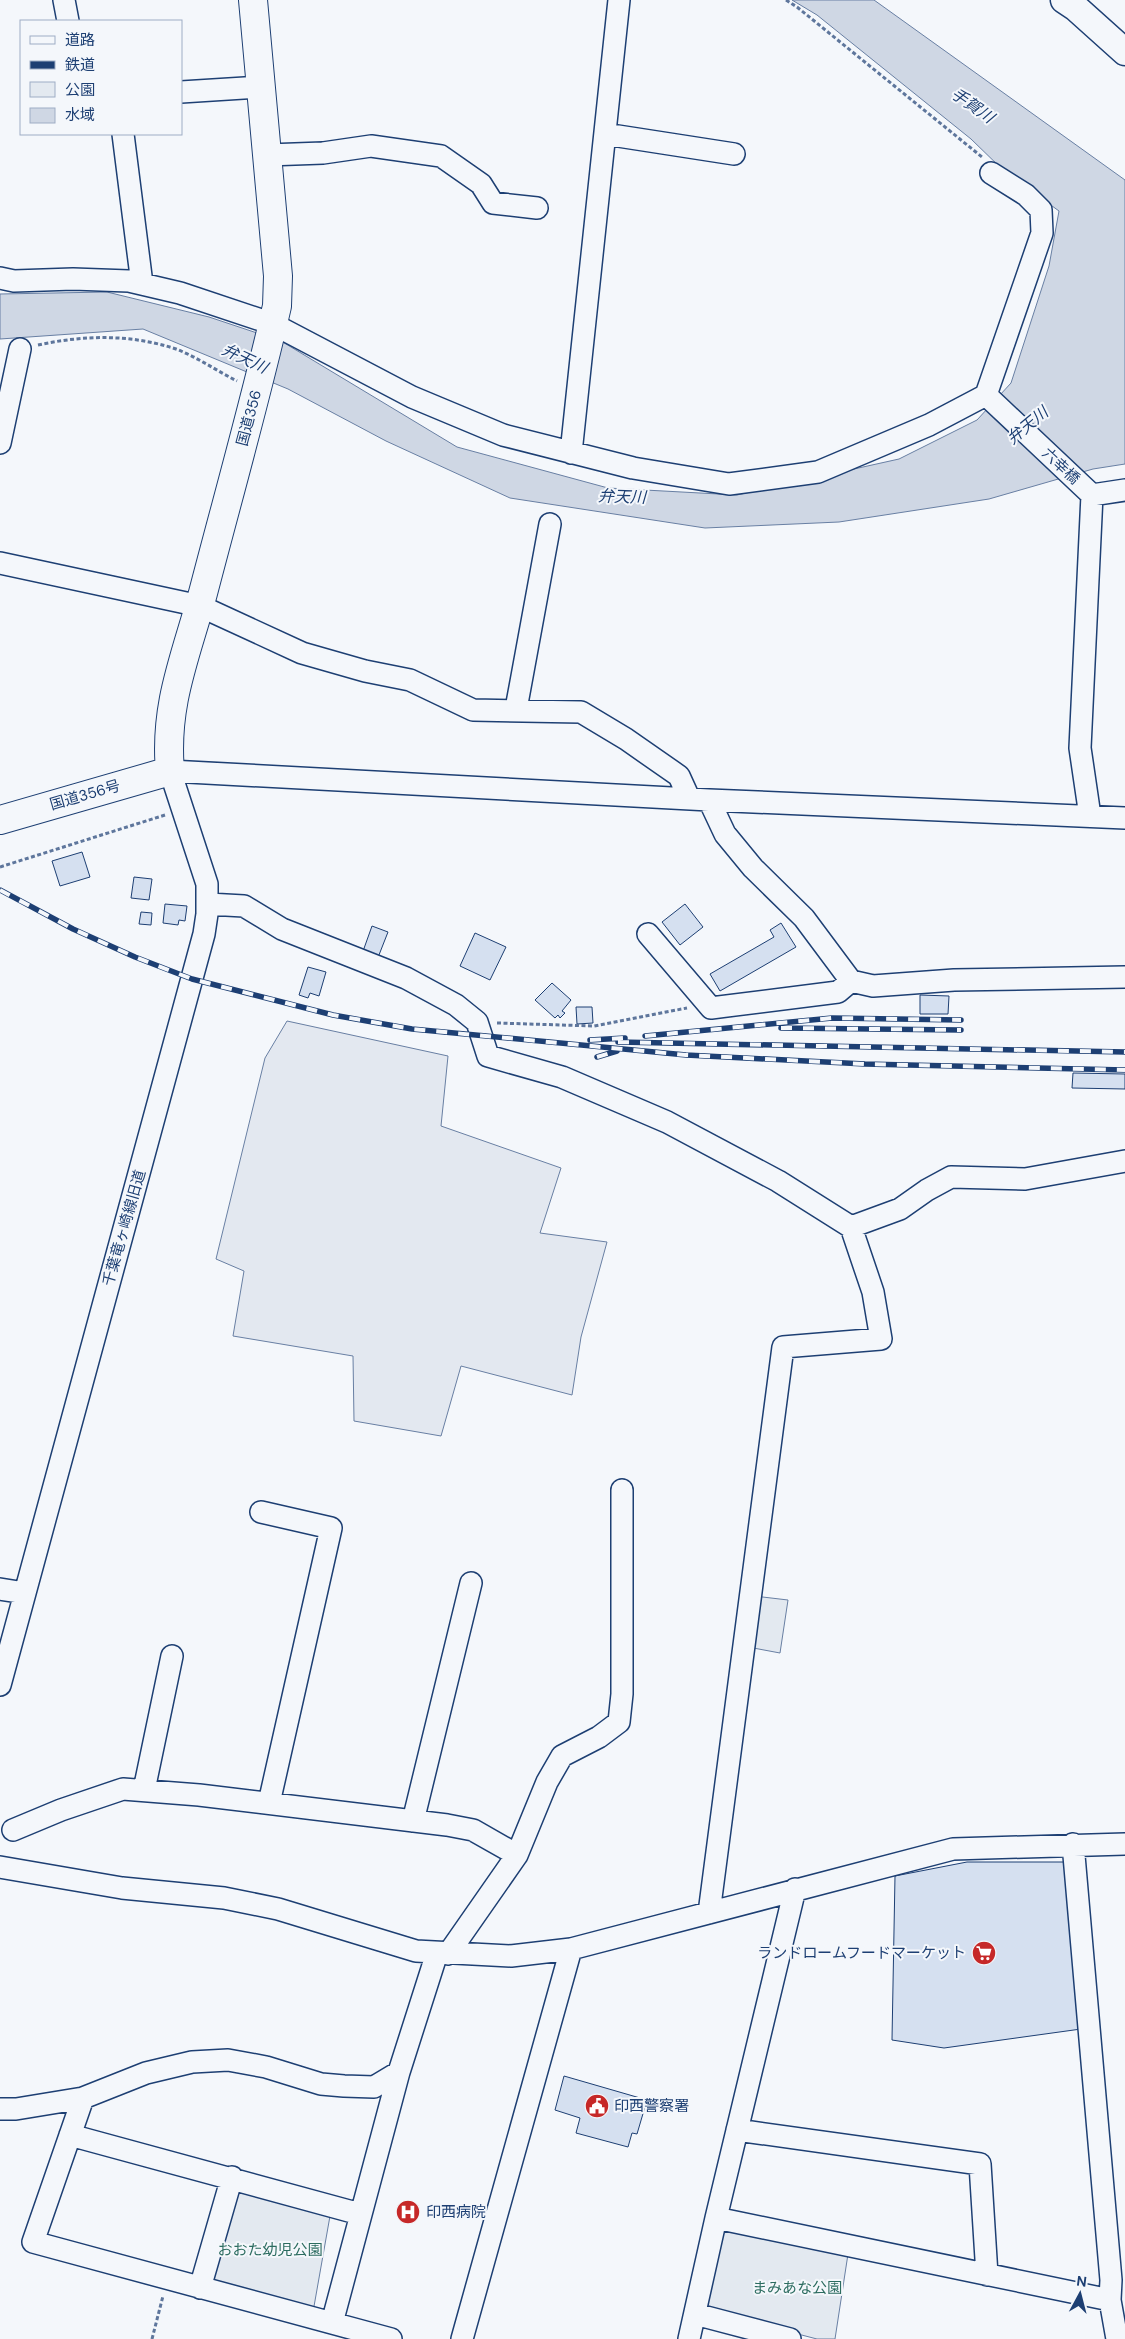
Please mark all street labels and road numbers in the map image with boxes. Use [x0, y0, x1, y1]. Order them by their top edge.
street label: 国道356 [232, 388, 266, 448]
street label: 六幸橋 [1038, 443, 1084, 489]
street label: 国道356号 [47, 775, 123, 815]
street label: 千葉竜ヶ崎線旧道 [98, 1168, 150, 1288]

